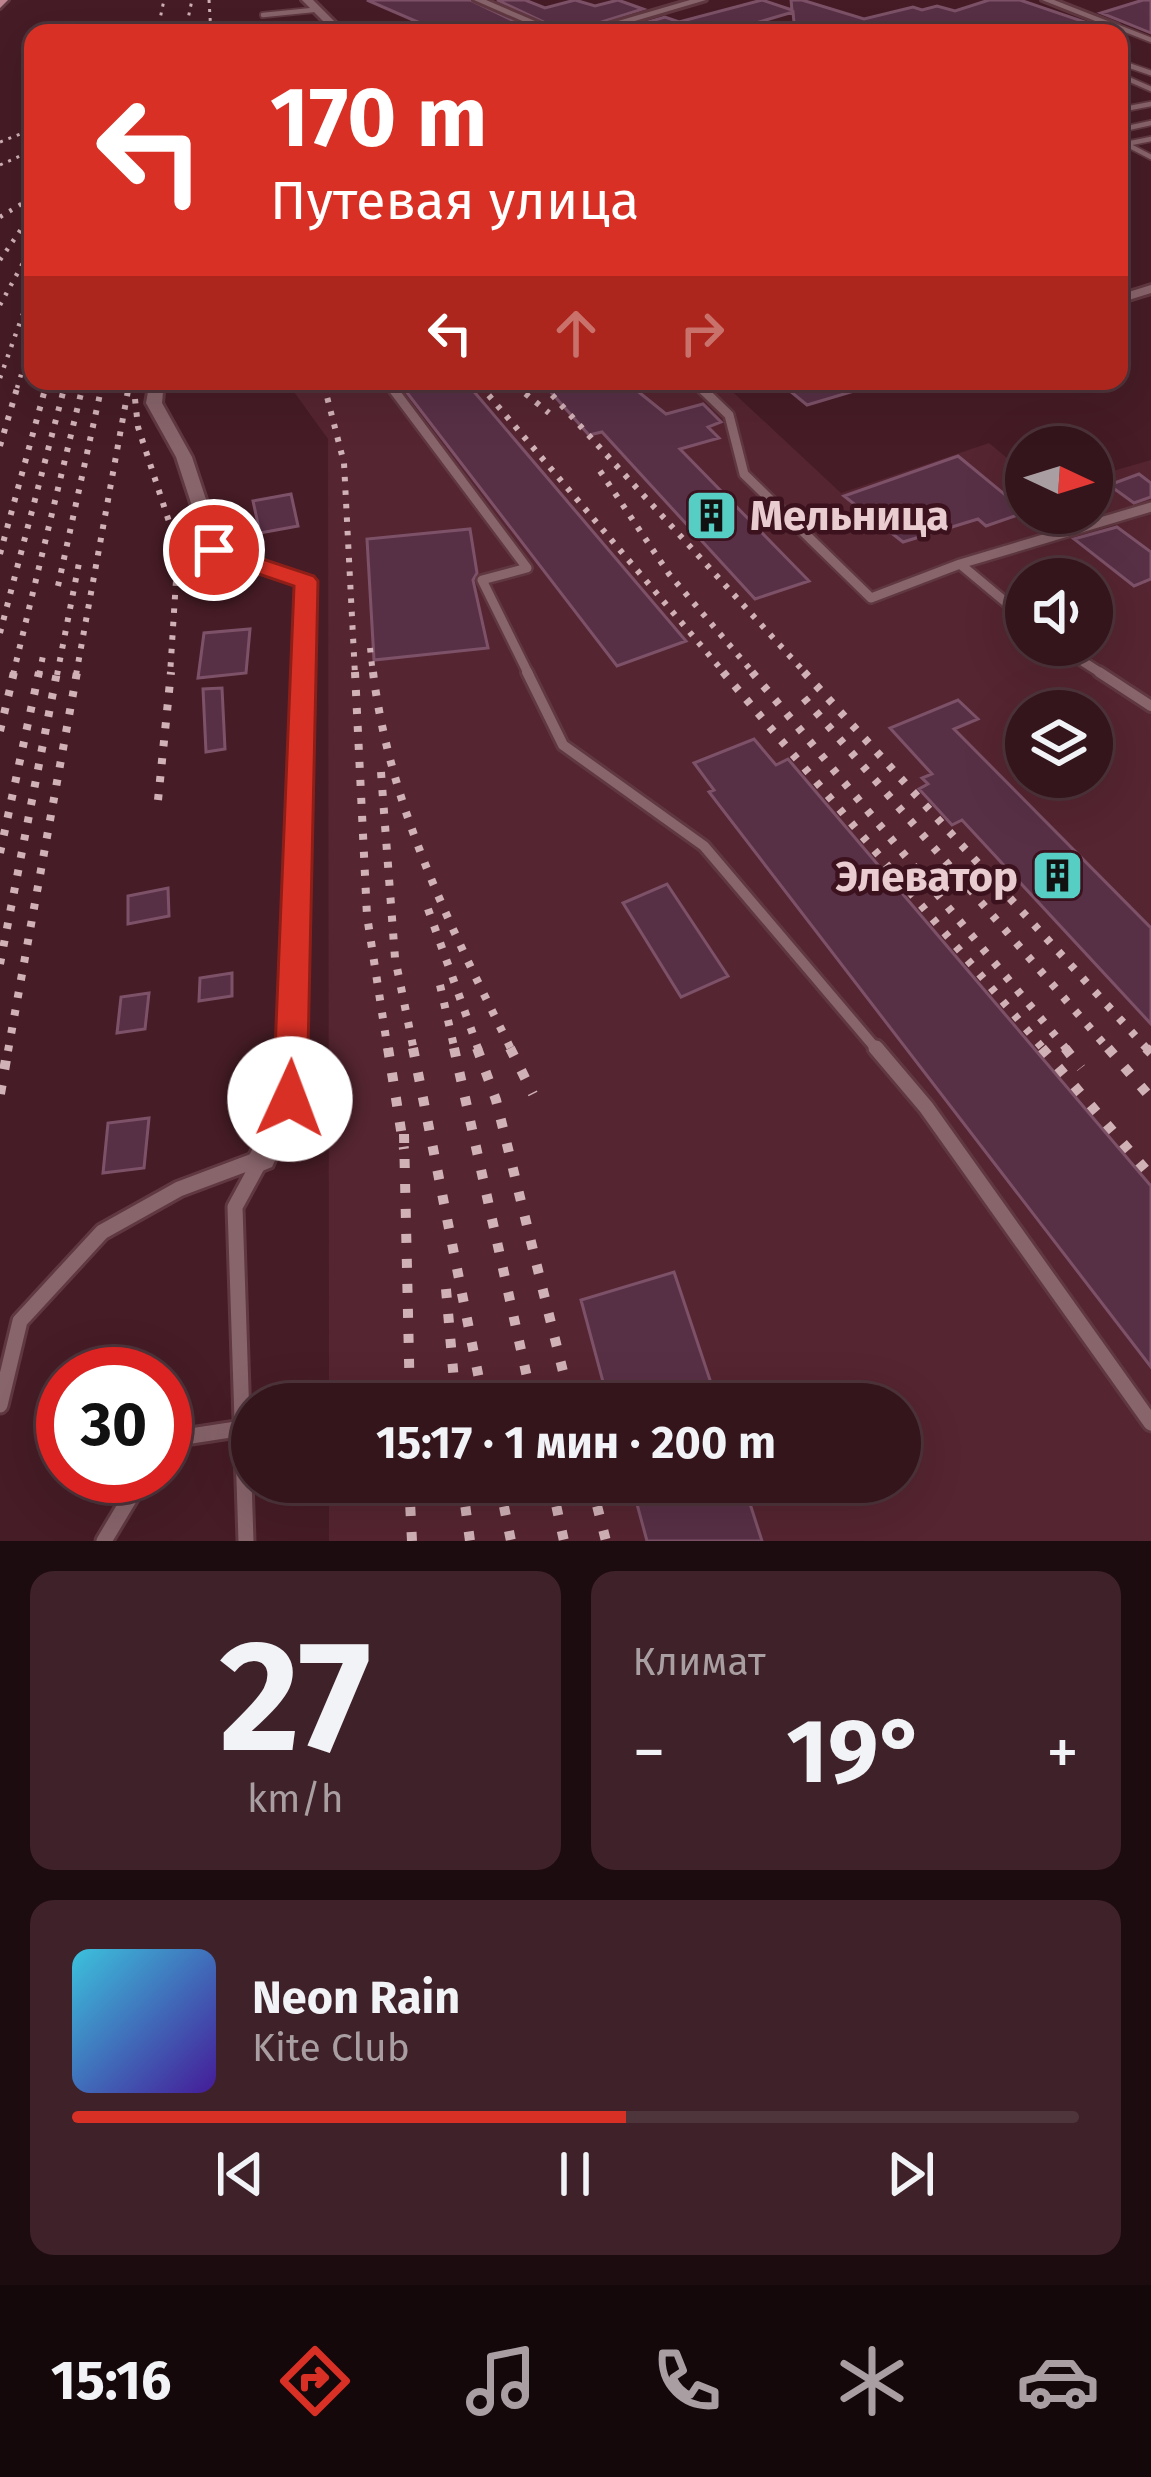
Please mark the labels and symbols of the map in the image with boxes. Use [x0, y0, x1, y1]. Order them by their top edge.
north arrow [1005, 426, 1113, 534]
building icon: Мельница [683, 487, 739, 543]
place label: Мельница [750, 491, 949, 541]
pin [163, 499, 265, 601]
building icon: Элеватор [1029, 848, 1085, 904]
place label: Элеватор [835, 852, 1018, 902]
position arrow [227, 1036, 353, 1162]
speed limit sign: 30 [36, 1347, 192, 1503]

